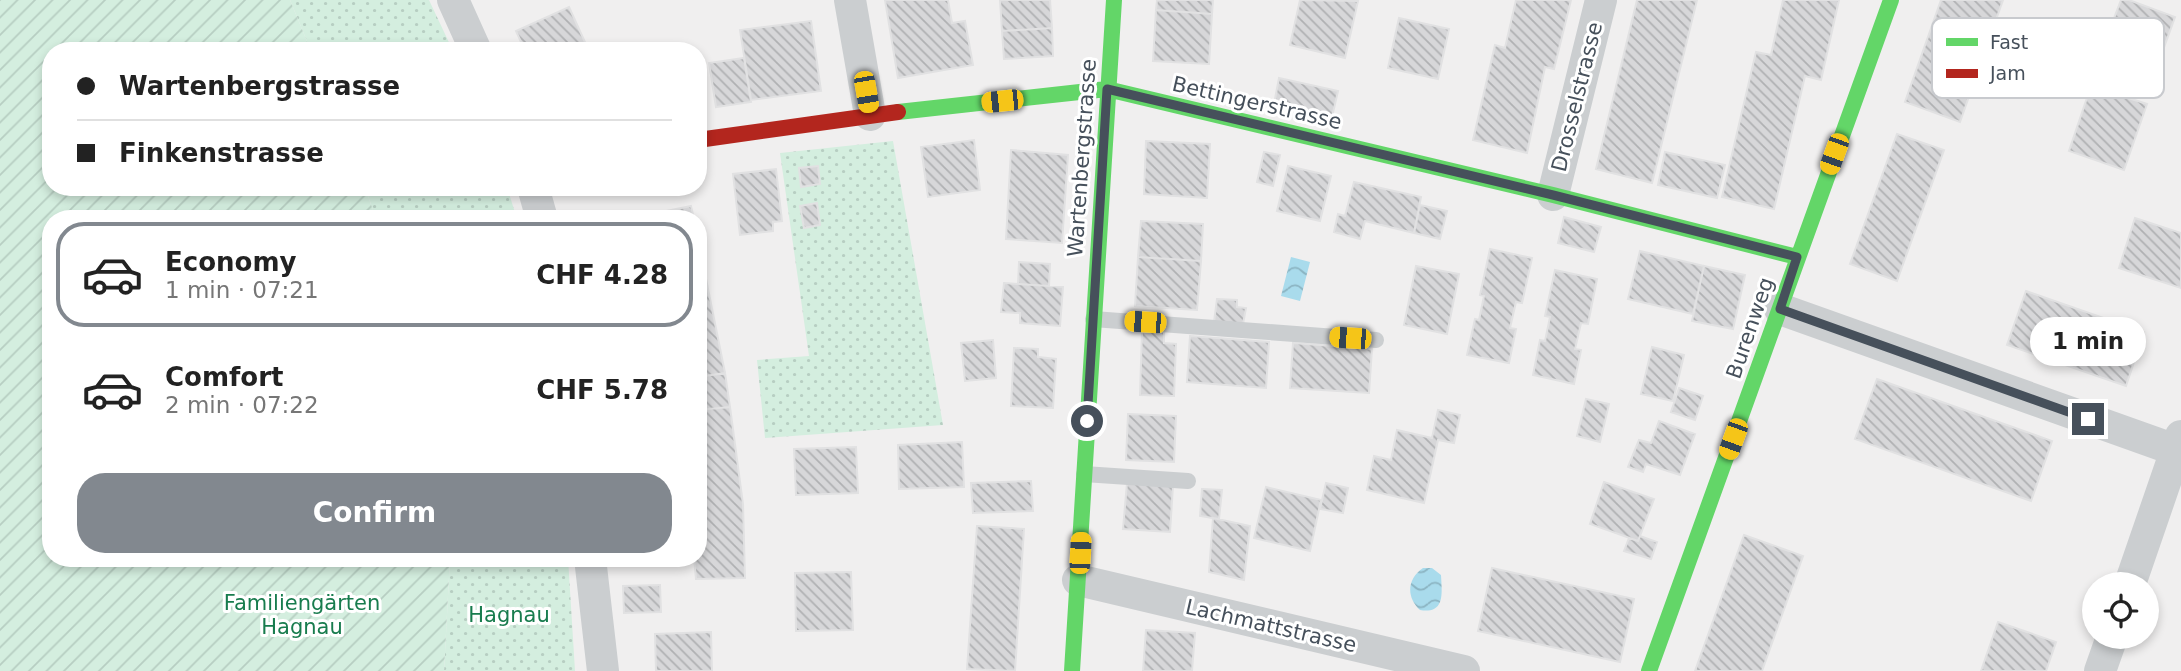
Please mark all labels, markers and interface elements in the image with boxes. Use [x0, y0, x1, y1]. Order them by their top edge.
legend [1932, 18, 2164, 98]
street label: Drosselstrasse [1547, 20, 1607, 174]
text: Fast [1990, 31, 2028, 53]
street label: Wartenbergstrasse [1063, 58, 1101, 258]
text: Jam [1989, 62, 2026, 84]
car [853, 69, 880, 115]
text: Wartenbergstrasse [119, 71, 400, 101]
street label: Bettingerstrasse [1170, 72, 1344, 134]
car [981, 88, 1024, 114]
car [1817, 131, 1852, 177]
text: Finkenstrasse [119, 138, 324, 168]
icon: car [81, 243, 144, 306]
text: Economy [165, 247, 296, 277]
text: CHF 4.28 [536, 260, 668, 290]
street label: Burenweg [1721, 274, 1779, 382]
text: 1 min · 07:21 [165, 277, 319, 303]
car [1124, 310, 1167, 334]
callout: 1 min [2030, 318, 2146, 366]
car [1329, 326, 1372, 350]
text: 1 min [2052, 328, 2124, 354]
icon: car [81, 358, 144, 421]
text: Comfort [165, 362, 283, 392]
text: CHF 5.78 [536, 375, 668, 405]
text: 2 min · 07:22 [165, 392, 319, 418]
route end [2072, 403, 2104, 435]
route start [1071, 405, 1103, 437]
car [1716, 416, 1751, 462]
button: Confirm [77, 473, 672, 553]
car [1069, 531, 1092, 575]
map controls [2082, 572, 2159, 649]
button: locate [2082, 572, 2159, 649]
park label: Familiengärten Hagnau [224, 591, 380, 639]
street label: Lachmattstrasse [1183, 595, 1359, 657]
park label: Hagnau [468, 603, 550, 627]

